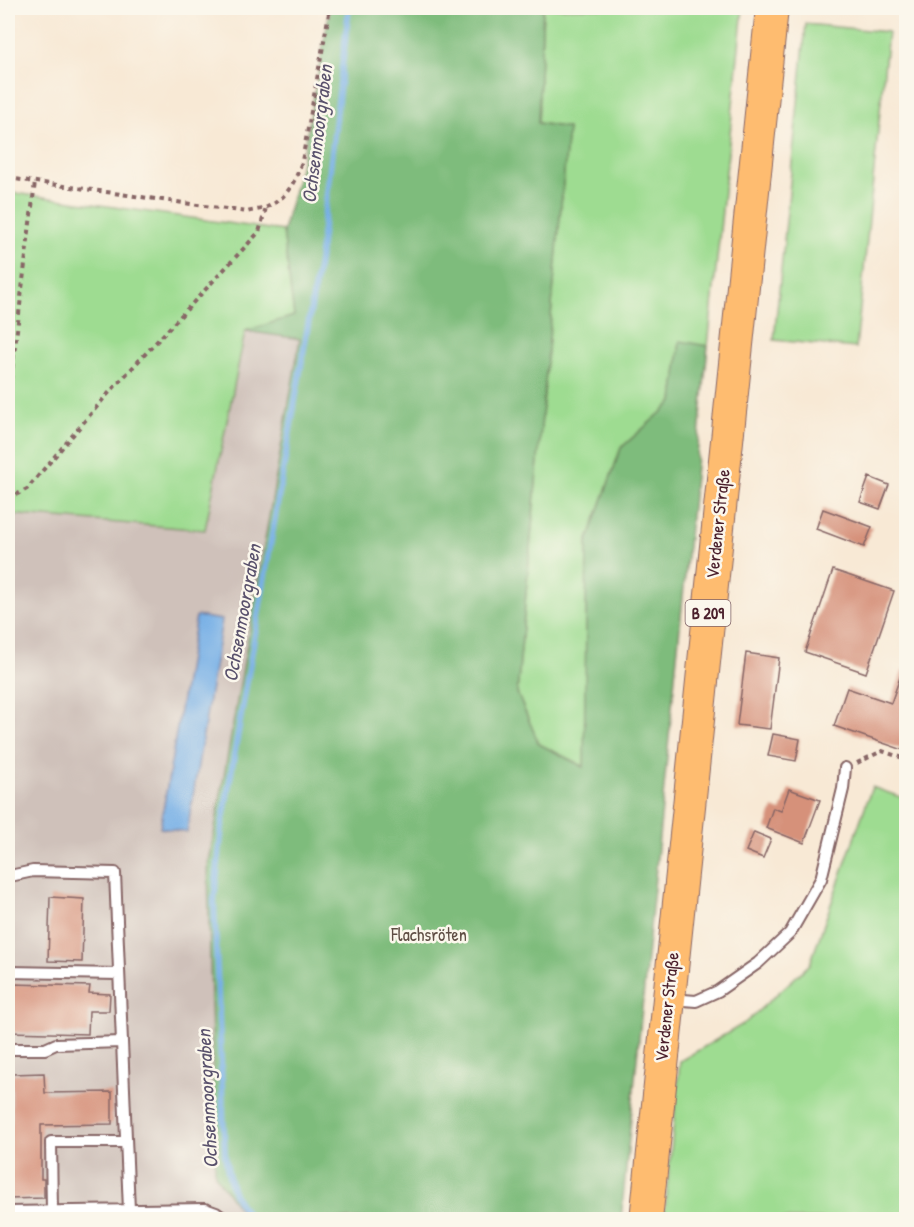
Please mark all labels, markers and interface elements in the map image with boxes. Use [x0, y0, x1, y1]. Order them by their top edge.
water label: Ochsenmoorgraben [295, 61, 340, 205]
street label: Verdener Straße [699, 468, 736, 580]
water label: Ochsenmoorgraben [216, 540, 268, 684]
road number: B 209 [686, 600, 730, 626]
park label: Flachsröten [390, 922, 467, 947]
street label: Verdener Straße [648, 951, 685, 1063]
water label: Ochsenmoorgraben [189, 1027, 225, 1169]

